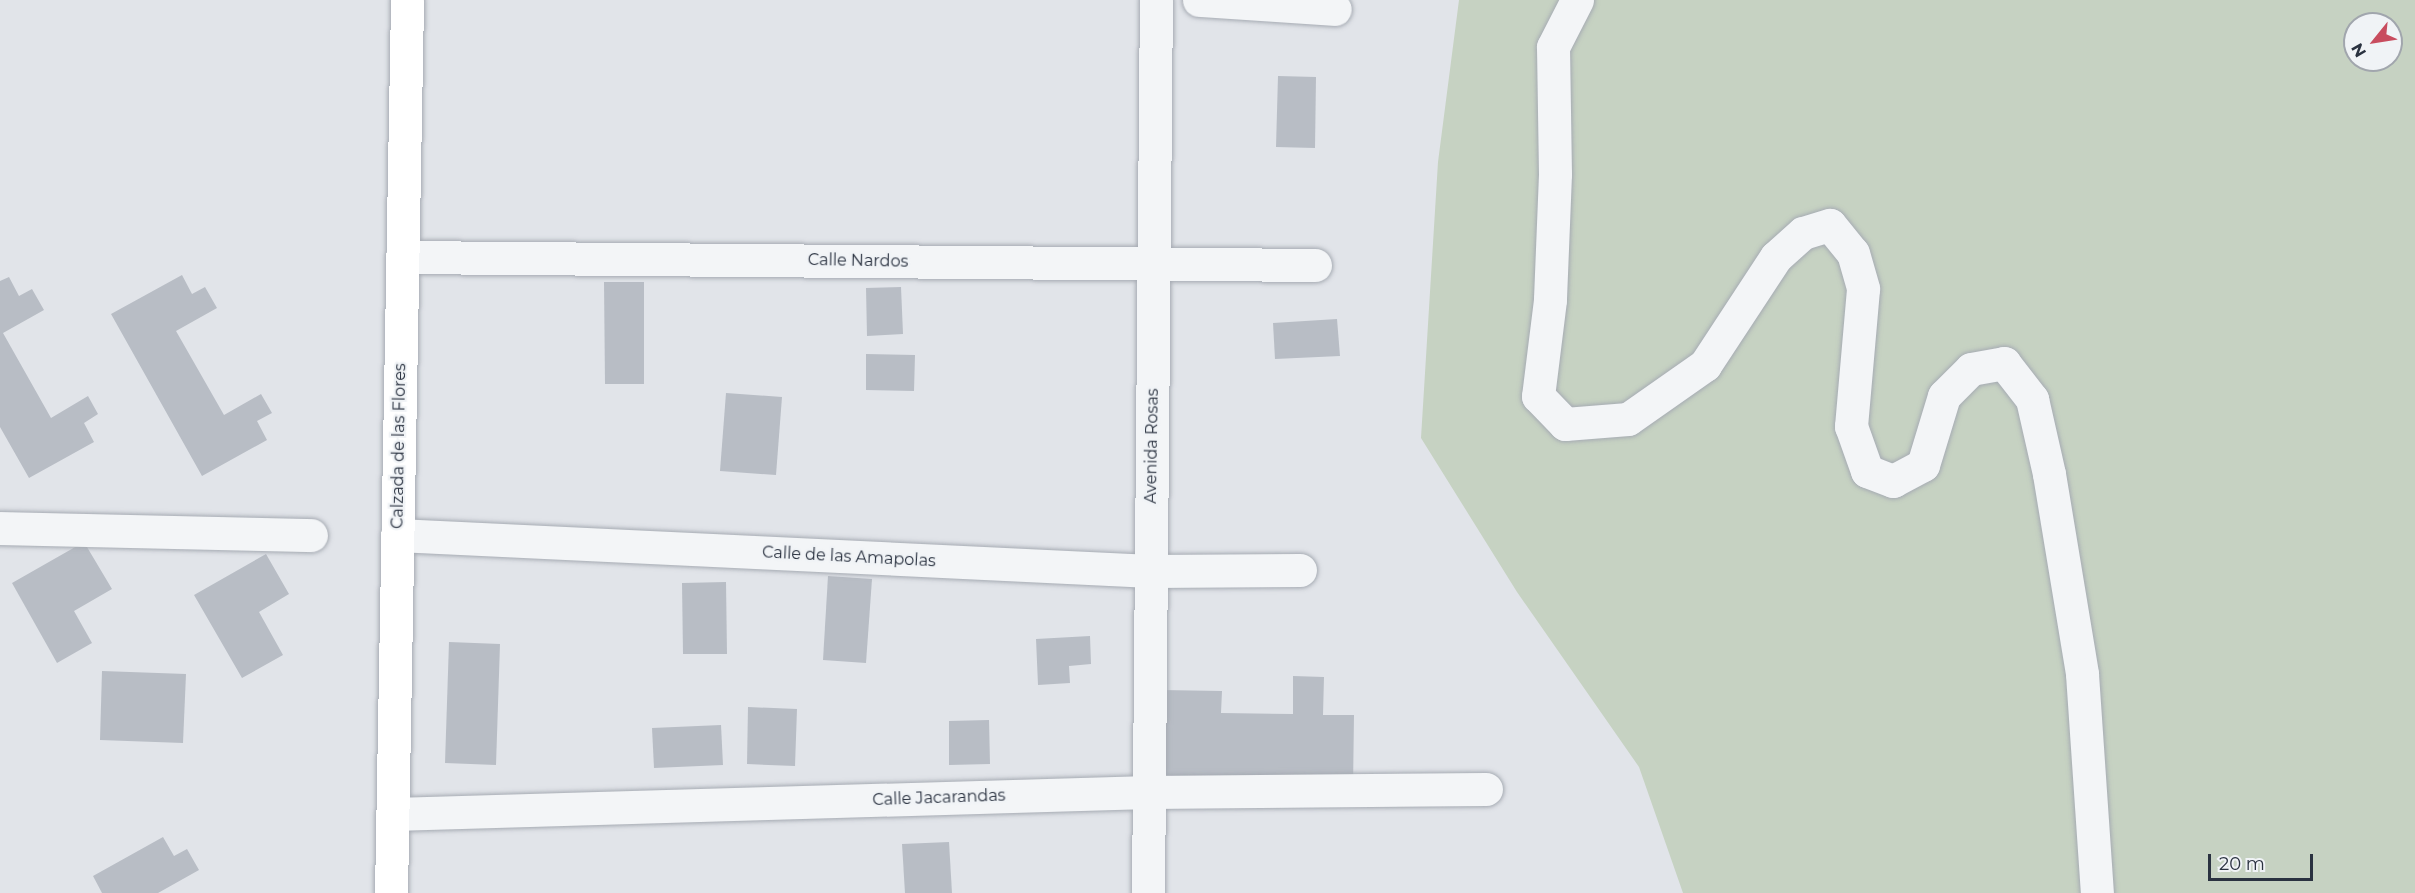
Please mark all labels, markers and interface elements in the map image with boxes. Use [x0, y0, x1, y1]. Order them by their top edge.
north arrow [2343, 12, 2403, 72]
text: N [2347, 40, 2370, 61]
street label: Calle Nardos [808, 251, 908, 271]
street label: Calzada de las Flores [388, 363, 410, 529]
street label: Avenida Rosas [1141, 388, 1163, 504]
street label: Calle de las Amapolas [762, 543, 936, 571]
street label: Calle Jacarandas [872, 786, 1006, 810]
scale bar [2211, 842, 2316, 880]
text: 20 m [2219, 853, 2265, 875]

